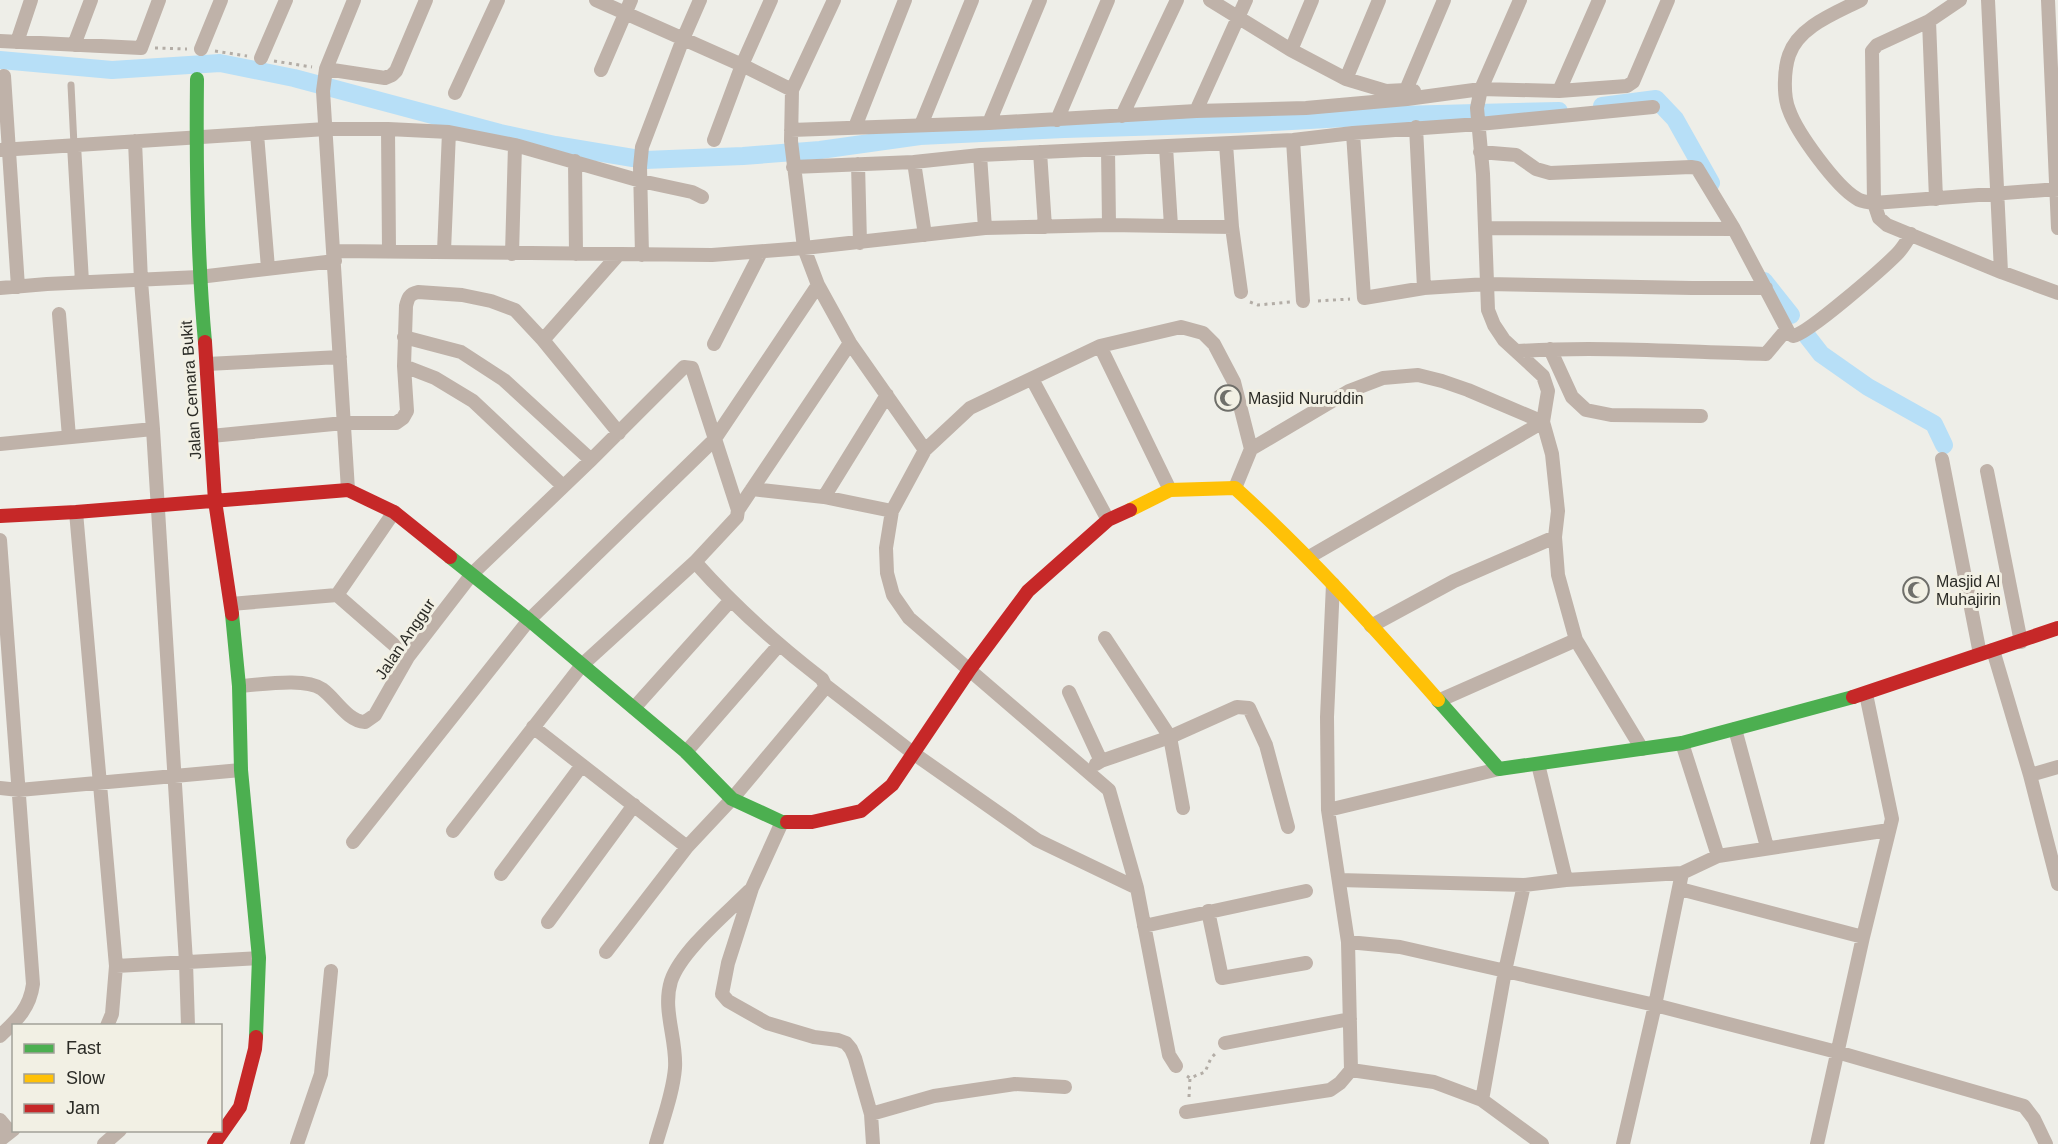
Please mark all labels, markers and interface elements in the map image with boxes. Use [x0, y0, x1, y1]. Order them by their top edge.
street label: Jalan Cemara Bukit [178, 319, 204, 460]
mosque icon: Masjid Nuruddin [1213, 383, 1243, 413]
place label: Masjid Nuruddin [1248, 390, 1364, 407]
place label: Masjid Al Muhajirin [1936, 573, 2001, 608]
mosque icon: Masjid Al Muhajirin [1901, 575, 1931, 605]
street label: Jalan Anggur [372, 595, 439, 682]
legend [12, 1024, 222, 1132]
text: Fast [66, 1038, 101, 1058]
text: Slow [66, 1068, 106, 1088]
text: Jam [66, 1098, 100, 1118]

